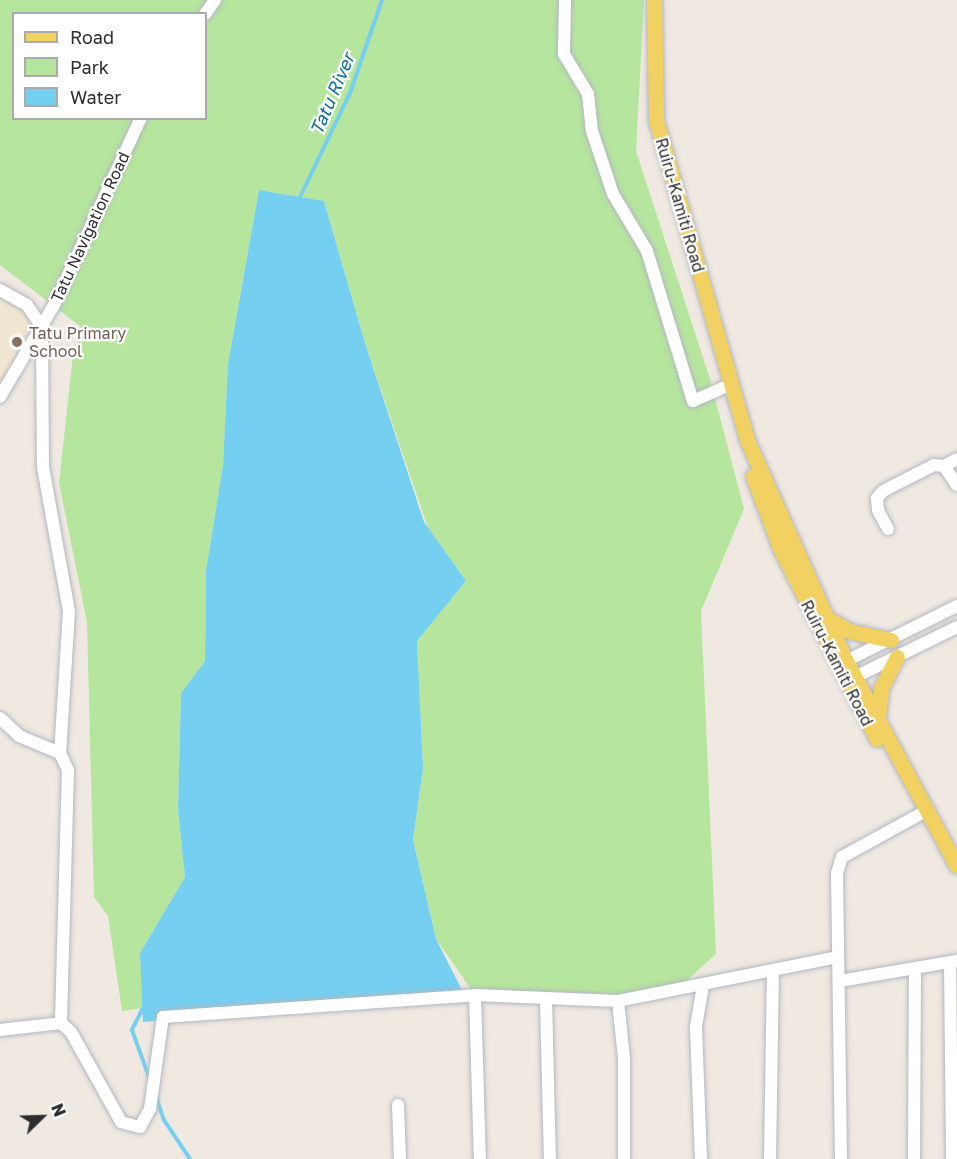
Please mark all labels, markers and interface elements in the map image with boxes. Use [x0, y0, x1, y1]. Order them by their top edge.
legend [12, 12, 207, 120]
text: Road [70, 26, 114, 48]
water label: Tatu River [305, 50, 359, 138]
text: Park [70, 56, 109, 78]
text: Water [70, 86, 121, 108]
street label: Ruiru-Kamiti Road [652, 136, 708, 274]
street label: Tatu Navigation Road [47, 149, 133, 305]
place label: Tatu Primary School [29, 323, 126, 361]
marker: Tatu Primary School [10, 335, 24, 349]
street label: Ruiru-Kamiti Road [797, 597, 877, 729]
north arrow [12, 1087, 72, 1147]
text: N [47, 1100, 70, 1119]

